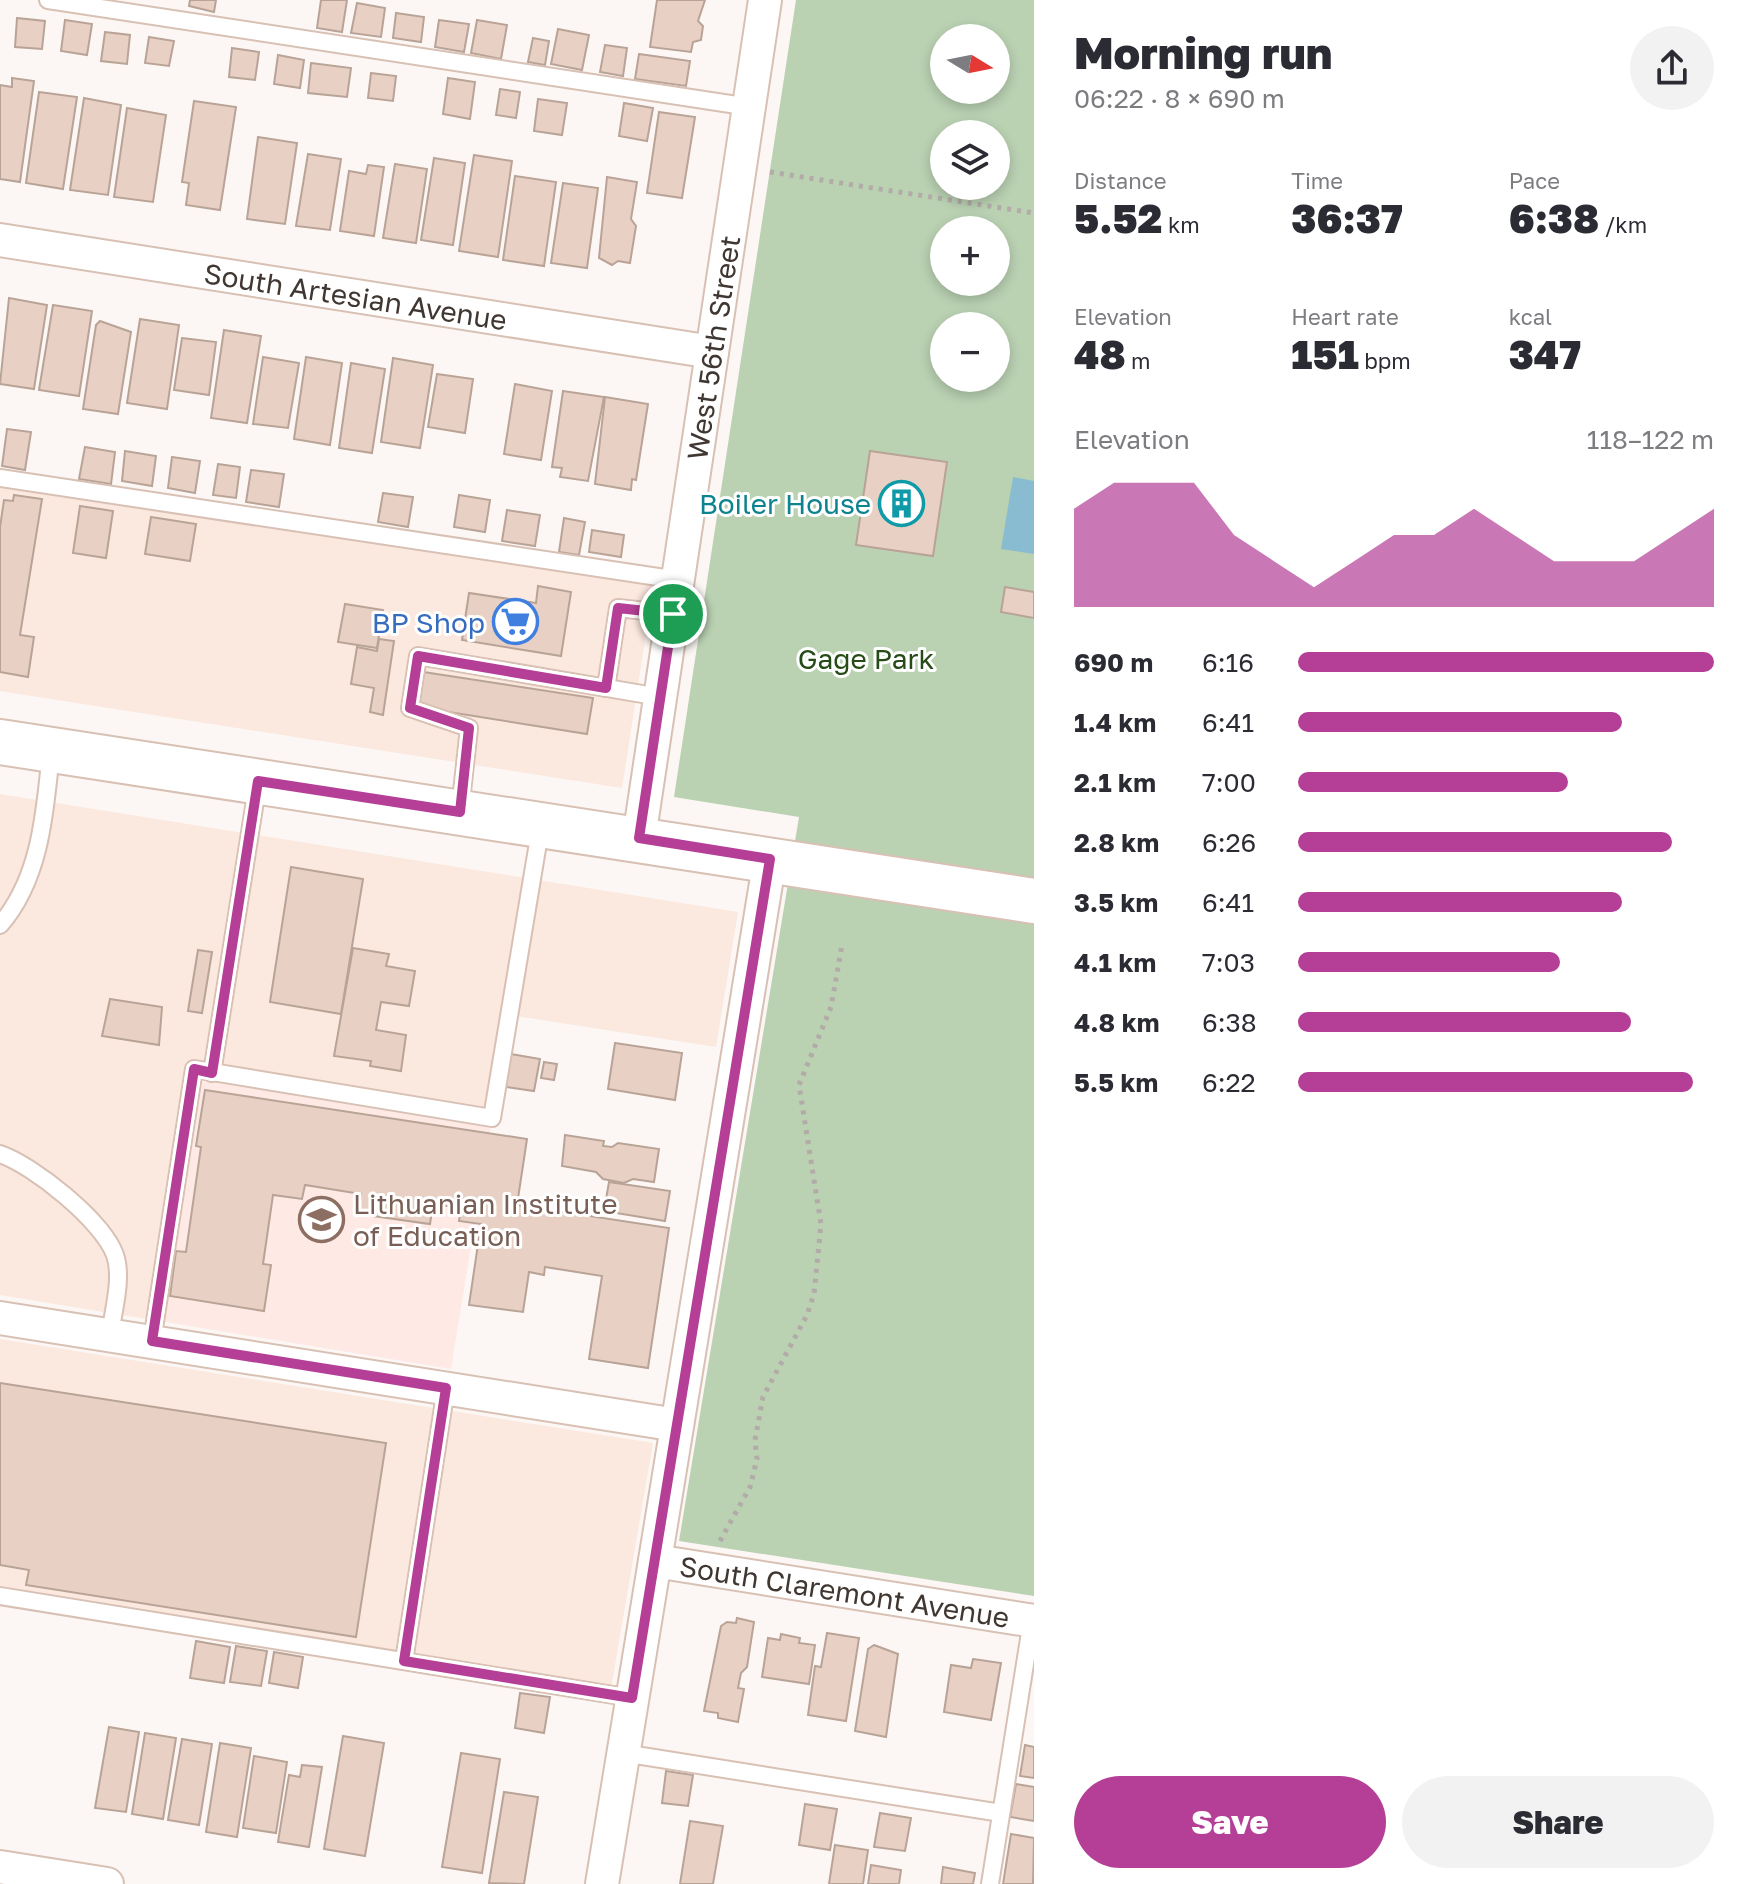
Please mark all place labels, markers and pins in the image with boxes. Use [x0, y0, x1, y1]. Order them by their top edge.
building icon: Boiler House [878, 479, 926, 527]
place label: Boiler House [699, 487, 871, 520]
pin [639, 580, 707, 648]
supermarket icon: BP Shop [492, 598, 540, 646]
place label: BP Shop [372, 606, 485, 639]
place label: Lithuanian Institute of Education [353, 1187, 618, 1252]
school or university icon: Lithuanian Institute of Education [298, 1195, 346, 1243]

